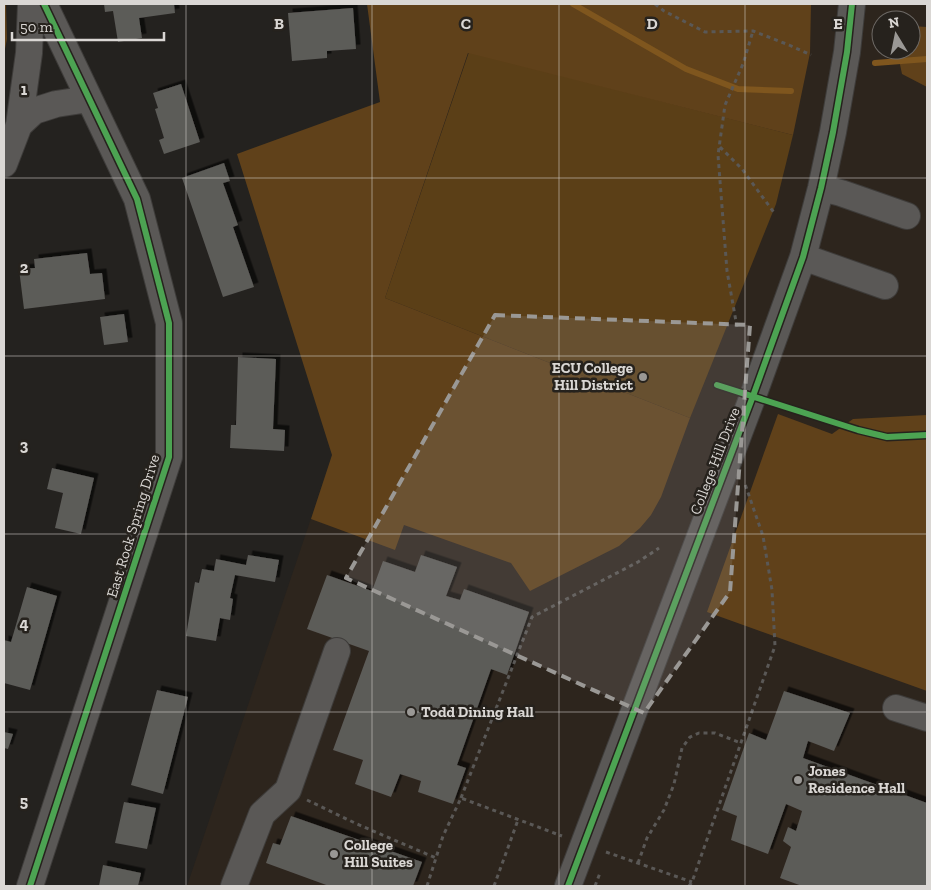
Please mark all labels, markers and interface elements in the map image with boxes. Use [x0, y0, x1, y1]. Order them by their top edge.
scale bar [12, 10, 165, 42]
north arrow [871, 10, 921, 60]
text: N [887, 13, 901, 32]
text: B [274, 14, 284, 33]
text: C [461, 14, 471, 33]
text: D [646, 14, 658, 33]
text: E [833, 14, 843, 33]
text: 50 m [20, 18, 53, 36]
text: 1 [21, 80, 28, 99]
text: 2 [20, 258, 29, 277]
place label: ECU College Hill District [552, 359, 634, 394]
marker: ECU College Hill District [637, 371, 649, 383]
street label: College Hill Drive [686, 405, 744, 517]
text: 3 [20, 436, 29, 455]
street label: East Rock Spring Drive [103, 452, 163, 600]
text: 4 [19, 614, 29, 633]
place label: Todd Dining Hall [421, 703, 534, 721]
marker: Todd Dining Hall [405, 706, 417, 718]
place label: Jones Residence Hall [808, 762, 905, 797]
marker: Jones Residence Hall [792, 774, 804, 786]
text: 5 [20, 792, 28, 811]
place label: College Hill Suites [344, 836, 413, 871]
marker: College Hill Suites [328, 848, 340, 860]

